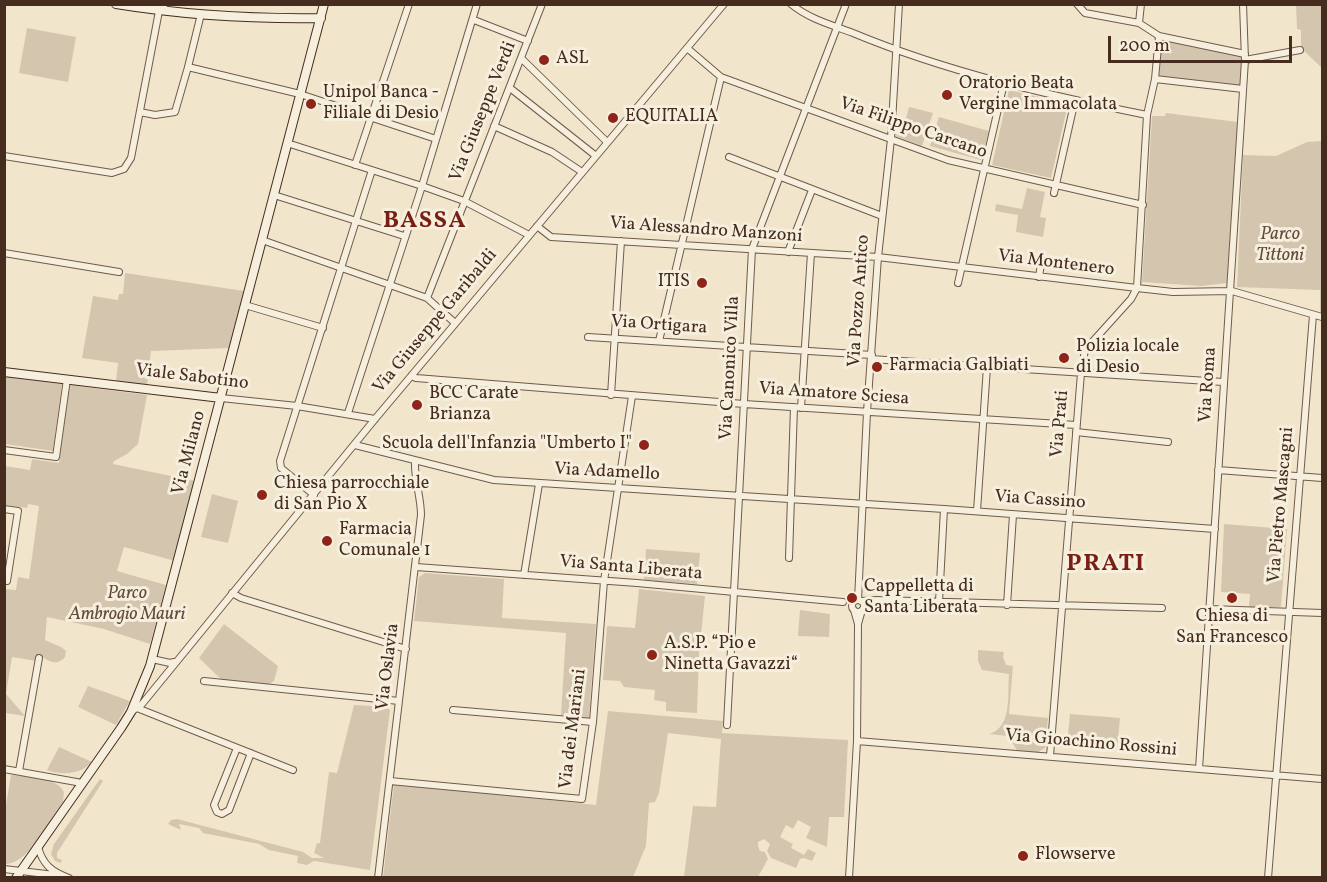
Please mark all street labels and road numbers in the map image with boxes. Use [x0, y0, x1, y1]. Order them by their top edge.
street label: Via Giuseppe Verdi [446, 39, 522, 185]
street label: Via Filippo Carcano [836, 94, 990, 164]
street label: Via Alessandro Manzoni [609, 213, 803, 249]
street label: Via Pozzo Antico [845, 234, 875, 368]
street label: Via Giuseppe Garibaldi [369, 245, 503, 399]
street label: Via Montenero [997, 246, 1115, 282]
street label: Via Canonico Villa [716, 295, 746, 441]
street label: Via Ortigara [610, 312, 708, 340]
street label: Via Roma [1196, 346, 1222, 424]
street label: Viale Sabotino [134, 360, 250, 396]
street label: Via Amatore Sciesa [758, 379, 910, 411]
street label: Via Prati [1047, 389, 1075, 459]
street label: Via Milano [168, 409, 212, 497]
street label: Via Pietro Mascagni [1264, 426, 1300, 584]
street label: Via Adamello [554, 459, 660, 487]
street label: Via Cassino [994, 487, 1086, 515]
street label: Via Santa Liberata [559, 552, 703, 586]
street label: Via Oslavia [373, 622, 405, 712]
street label: Via dei Mariani [556, 668, 592, 790]
street label: Via Gioachino Rossini [1004, 726, 1178, 762]

